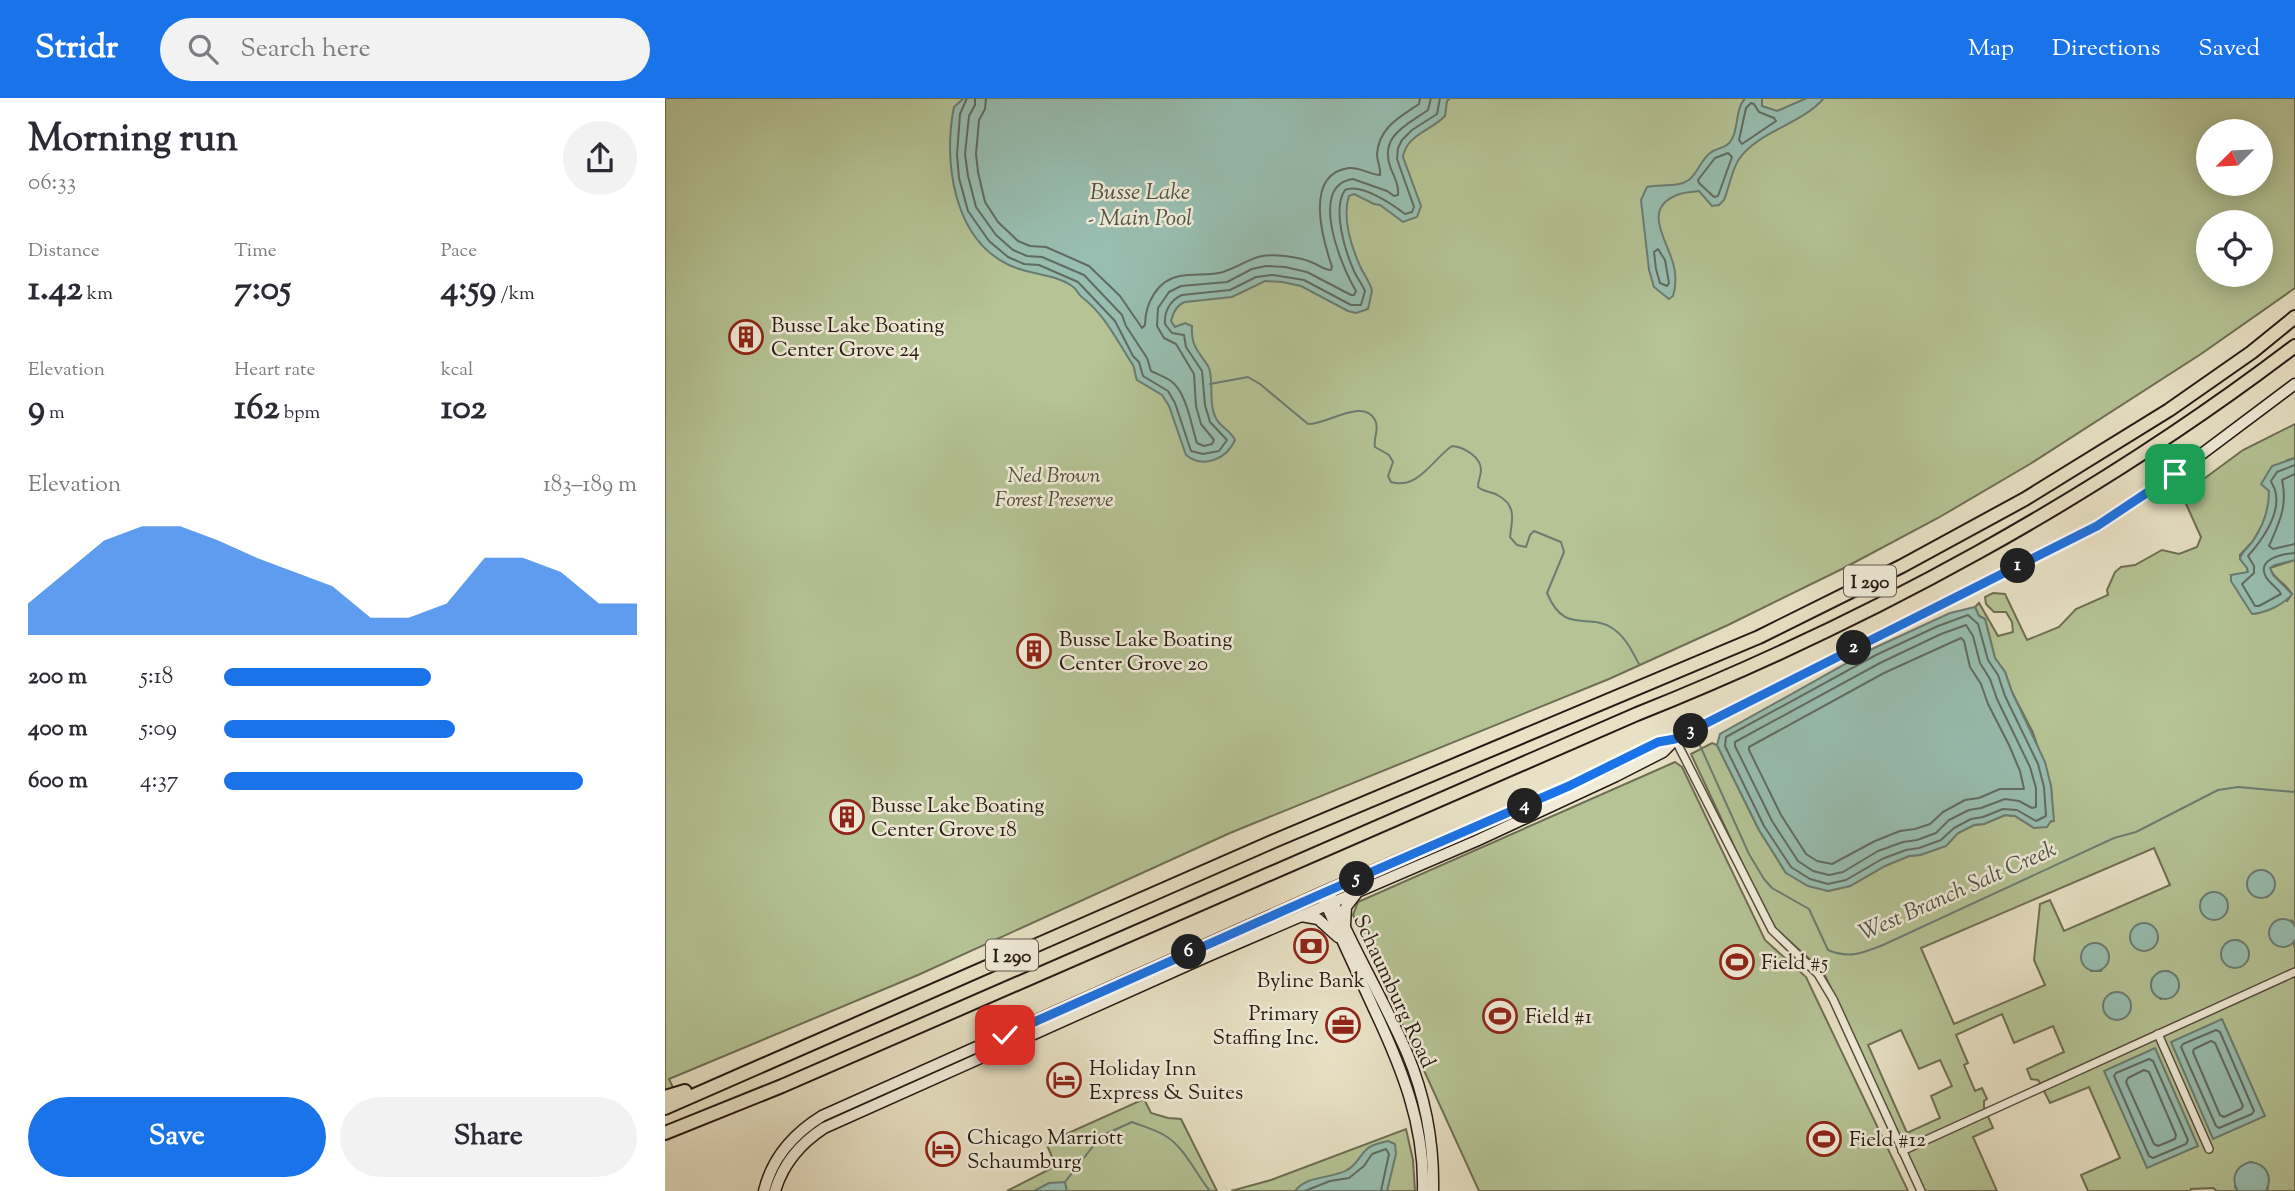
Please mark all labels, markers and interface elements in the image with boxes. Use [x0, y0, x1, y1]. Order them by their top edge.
search box [160, 18, 650, 81]
text: Stridr [35, 25, 118, 73]
icon: search [184, 30, 222, 68]
text: Search here [240, 31, 371, 68]
text: Map [1968, 32, 2014, 66]
text: Directions [2052, 32, 2160, 66]
text: Saved [2198, 32, 2260, 66]
text: Morning run [28, 114, 238, 168]
north arrow [2196, 119, 2273, 196]
map controls [2196, 119, 2273, 287]
button: share [563, 121, 637, 195]
text: 06:33 [28, 167, 76, 200]
water label: Busse Lake - Main Pool [1088, 177, 1192, 236]
button: locate [2196, 210, 2273, 287]
text: Distance [28, 238, 100, 265]
text: Time [234, 238, 277, 265]
text: Pace [441, 238, 477, 265]
text: 1.42 [28, 265, 83, 316]
text: 7:05 [234, 265, 291, 316]
text: 4:59 [441, 265, 496, 316]
text: km [83, 281, 113, 308]
text: /km [496, 281, 535, 308]
place label: Busse Lake Boating Center Grove 24 [771, 312, 945, 366]
building icon: Busse Lake Boating Center Grove 24 [727, 318, 765, 356]
text: Elevation [28, 357, 105, 384]
text: Heart rate [234, 357, 315, 384]
text: kcal [441, 357, 473, 384]
text: 9 [28, 384, 45, 435]
text: 162 [234, 384, 280, 435]
text: 102 [441, 384, 487, 435]
text: m [45, 400, 65, 427]
text: bpm [280, 400, 320, 427]
pin [2145, 444, 2205, 504]
icon: arrive [2156, 455, 2194, 493]
park label: Ned Brown Forest Preserve [994, 462, 1114, 516]
text: Elevation [28, 469, 121, 502]
text: 183–189 m [543, 469, 637, 502]
pin: 1 [2001, 548, 2035, 584]
text: 1 [2014, 552, 2021, 579]
road number: I 290 [1844, 566, 1896, 596]
place label: Busse Lake Boating Center Grove 20 [1059, 626, 1233, 680]
pin: 2 [1837, 630, 1871, 666]
building icon: Busse Lake Boating Center Grove 20 [1015, 632, 1053, 670]
text: 2 [1849, 634, 1858, 661]
text: 200 m [28, 661, 87, 694]
text: 5:18 [140, 661, 173, 694]
text: 400 m [28, 713, 88, 746]
text: 5:09 [140, 713, 177, 746]
pin: 3 [1674, 714, 1709, 748]
text: 3 [1687, 717, 1694, 744]
text: 600 m [28, 765, 88, 798]
text: 4:37 [140, 765, 178, 798]
pin: 4 [1507, 788, 1543, 824]
place label: Busse Lake Boating Center Grove 18 [871, 792, 1045, 846]
text: 4 [1520, 792, 1529, 819]
building icon: Busse Lake Boating Center Grove 18 [828, 798, 866, 836]
water label: West Branch Salt Creek [1854, 834, 2062, 951]
pin: 5 [1339, 862, 1375, 896]
text: 5 [1353, 865, 1360, 892]
street label: Schaumburg Road [1344, 910, 1442, 1074]
bank icon: Byline Bank [1292, 927, 1330, 965]
pin: 6 [1171, 934, 1207, 970]
text: 6 [1184, 938, 1193, 965]
road number: I 290 [986, 940, 1038, 970]
sports icon: Field #5 [1718, 943, 1756, 981]
place label: Field #5 [1761, 949, 1828, 979]
place label: Byline Bank [1257, 967, 1366, 997]
sports icon: Field #1 [1481, 997, 1519, 1035]
place label: Primary Staffing Inc. [1213, 1000, 1320, 1054]
place label: Field #1 [1525, 1003, 1592, 1033]
pin [975, 1005, 1035, 1065]
office icon: Primary Staffing Inc. [1324, 1006, 1362, 1044]
icon: check [986, 1016, 1024, 1054]
place label: Holiday Inn Express & Suites [1089, 1055, 1243, 1109]
hotel icon: Holiday Inn Express & Suites [1045, 1061, 1083, 1099]
button: Save [28, 1097, 326, 1177]
button: Share [340, 1097, 637, 1177]
sports icon: Field #12 [1805, 1120, 1843, 1158]
place label: Chicago Marriott Schaumburg [967, 1124, 1123, 1178]
place label: Field #12 [1849, 1126, 1926, 1156]
hotel icon: Chicago Marriott Schaumburg [924, 1130, 962, 1168]

